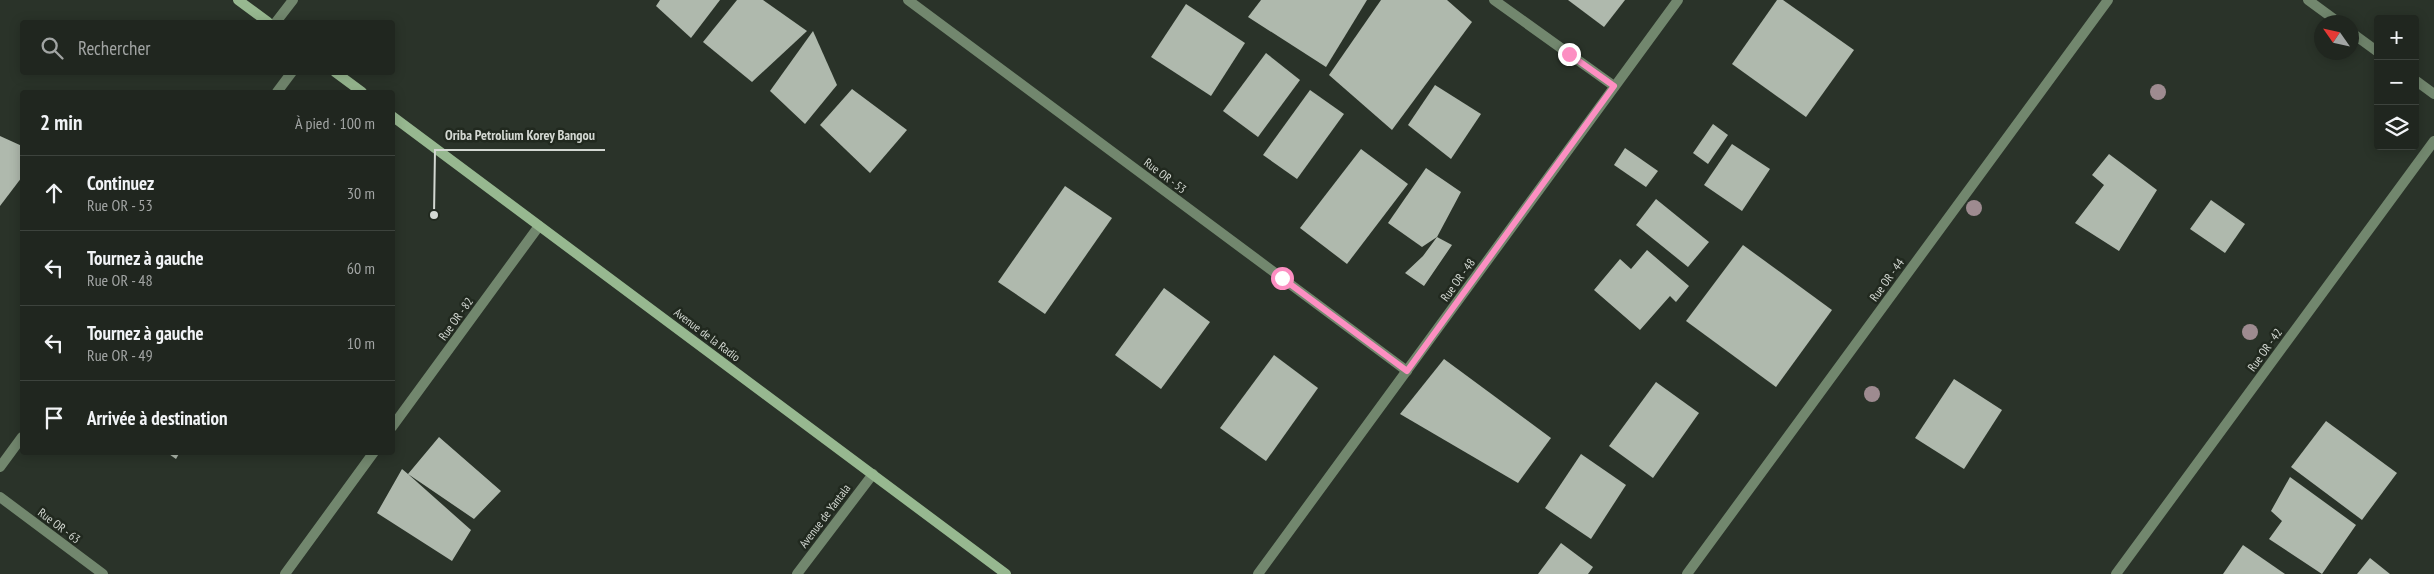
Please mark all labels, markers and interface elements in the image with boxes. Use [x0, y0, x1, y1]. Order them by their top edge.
north arrow [2314, 15, 2359, 60]
map controls [2374, 15, 2419, 150]
button: + [2374, 15, 2419, 60]
search box [20, 20, 395, 75]
icon: search [38, 34, 66, 62]
text: Rechercher [78, 36, 150, 60]
route end [1558, 43, 1581, 66]
button: − [2374, 60, 2419, 105]
button: layers [2374, 105, 2419, 150]
text: 2 min [40, 109, 82, 136]
text: À pied · 100 m [295, 113, 375, 133]
callout: Oriba Petrolium Korey Bangou [435, 121, 605, 150]
text: Oriba Petrolium Korey Bangou [445, 126, 595, 144]
street label: Rue OR - 53 [1141, 155, 1189, 196]
text: Continuez [87, 171, 154, 195]
icon: ahead [40, 179, 68, 207]
text: 30 m [347, 183, 375, 203]
text: Rue OR - 53 [87, 195, 153, 215]
text: Tournez à gauche [87, 246, 204, 270]
icon: left [40, 254, 68, 282]
street label: Rue OR - 48 [1437, 255, 1478, 304]
street label: Rue OR - 44 [1866, 255, 1907, 304]
text: 60 m [347, 258, 375, 278]
route start [1271, 267, 1294, 290]
text: Rue OR - 48 [87, 270, 153, 290]
street label: Rue OR - 82 [435, 294, 476, 343]
street label: Avenue de la Radio [671, 305, 743, 364]
text: Tournez à gauche [87, 321, 204, 345]
street label: Rue OR - 42 [2244, 325, 2285, 374]
icon: left [40, 329, 68, 357]
text: 10 m [347, 333, 375, 353]
text: Rue OR - 49 [87, 345, 153, 365]
icon: arrive [40, 404, 68, 432]
text: Arrivée à destination [87, 406, 228, 430]
street label: Avenue de Yantala [796, 481, 854, 550]
street label: Rue OR - 63 [35, 505, 83, 546]

